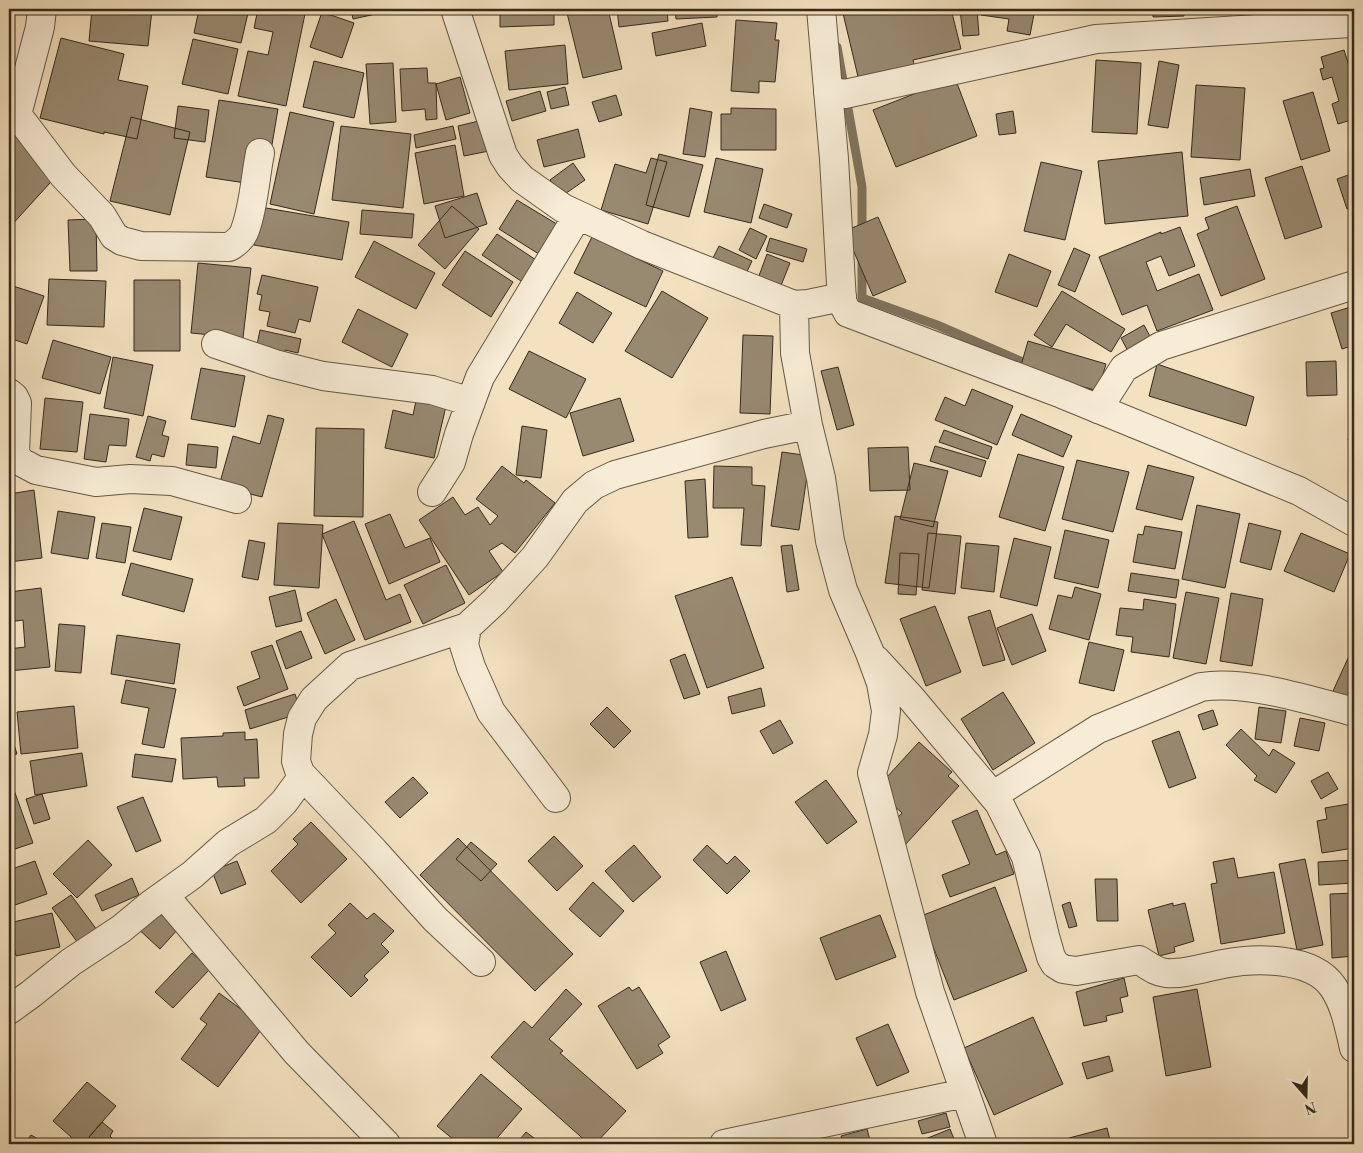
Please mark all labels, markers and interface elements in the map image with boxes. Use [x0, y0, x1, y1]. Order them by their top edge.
north arrow [1280, 1070, 1330, 1120]
text: N [1302, 1097, 1318, 1118]

